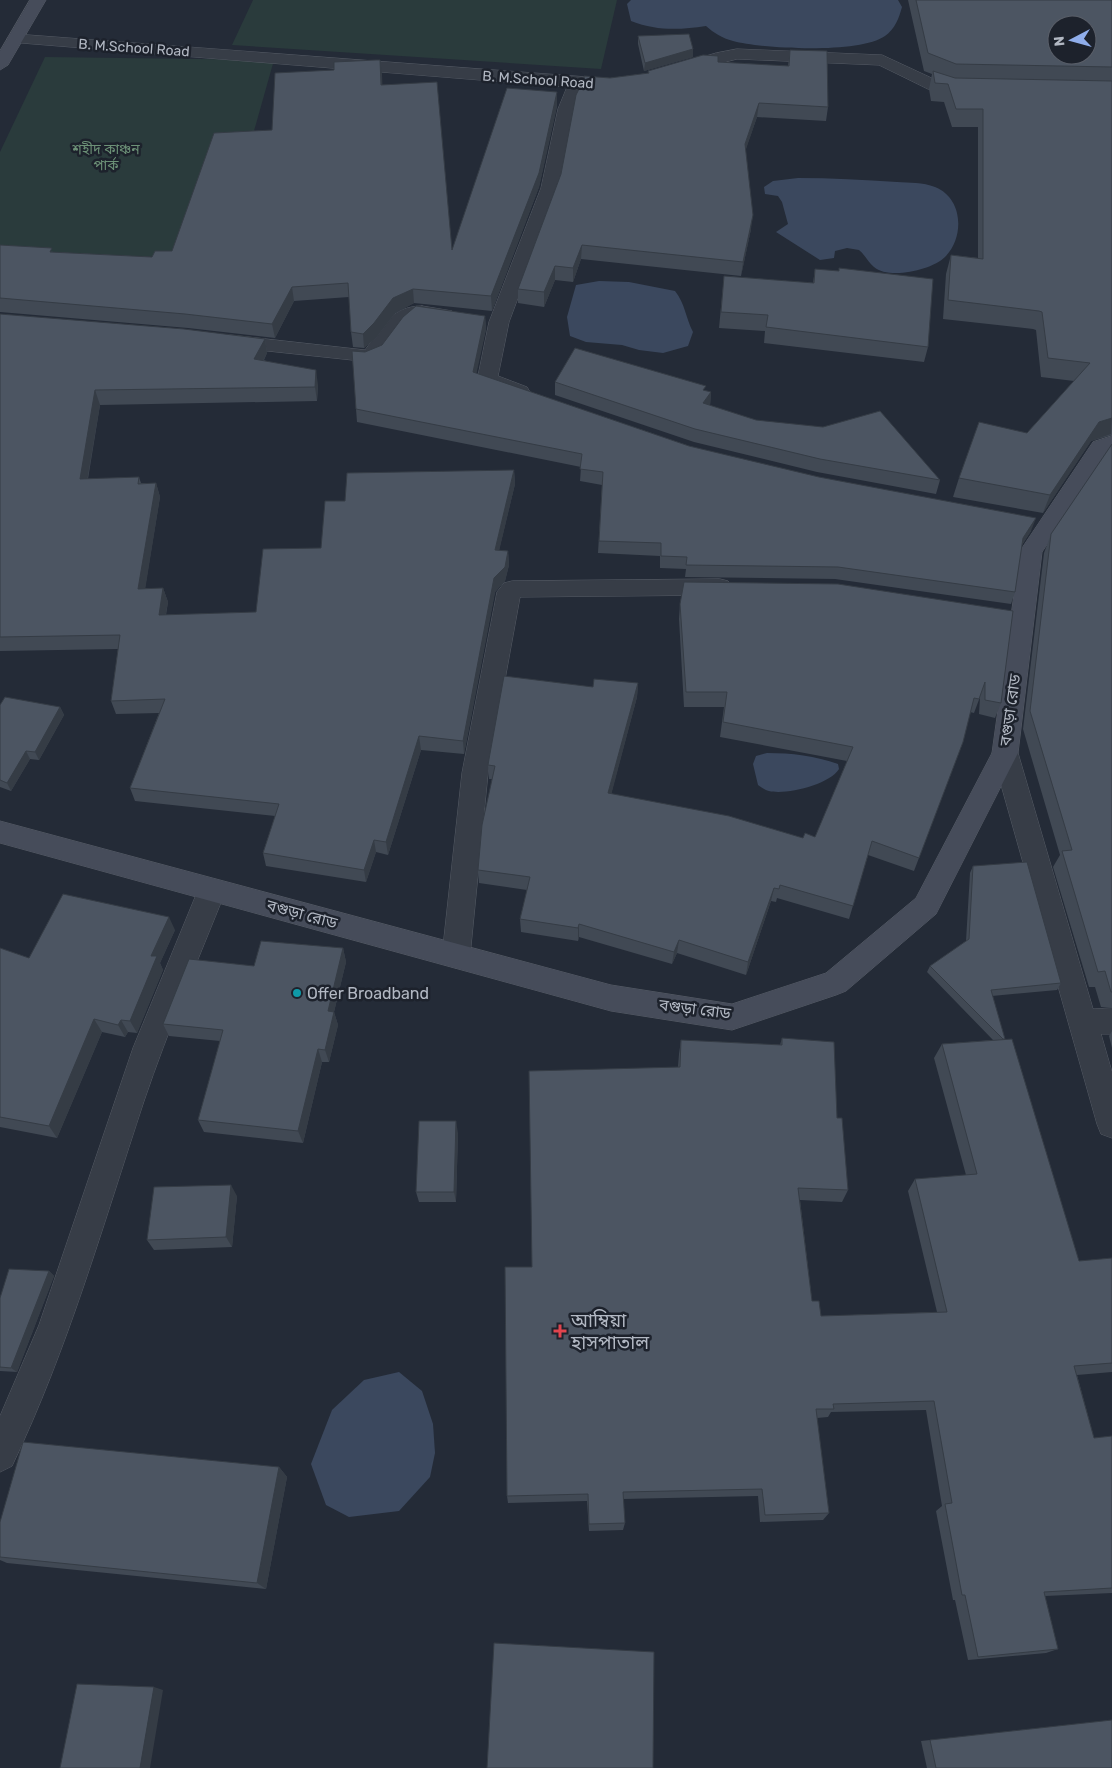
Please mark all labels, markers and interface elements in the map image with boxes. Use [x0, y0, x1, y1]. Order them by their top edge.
north arrow [1047, 15, 1097, 65]
text: N [1051, 35, 1069, 47]
street label: B. M.School Road [78, 36, 190, 60]
street label: B. M.School Road [482, 68, 594, 92]
park label: শহীদ কাঞ্চন পার্ক [71, 141, 140, 174]
street label: বগুড়া রোড [995, 672, 1025, 748]
street label: বগুড়া রোড [264, 895, 340, 933]
place label: Offer Broadband [307, 984, 429, 1003]
marker: Offer Broadband [291, 987, 303, 999]
street label: বগুড়া রোড [657, 995, 733, 1023]
place label: আম্বিয়া হাসপাতাল [570, 1309, 650, 1354]
marker: আম্বিয়া হাসপাতাল [553, 1324, 567, 1338]

